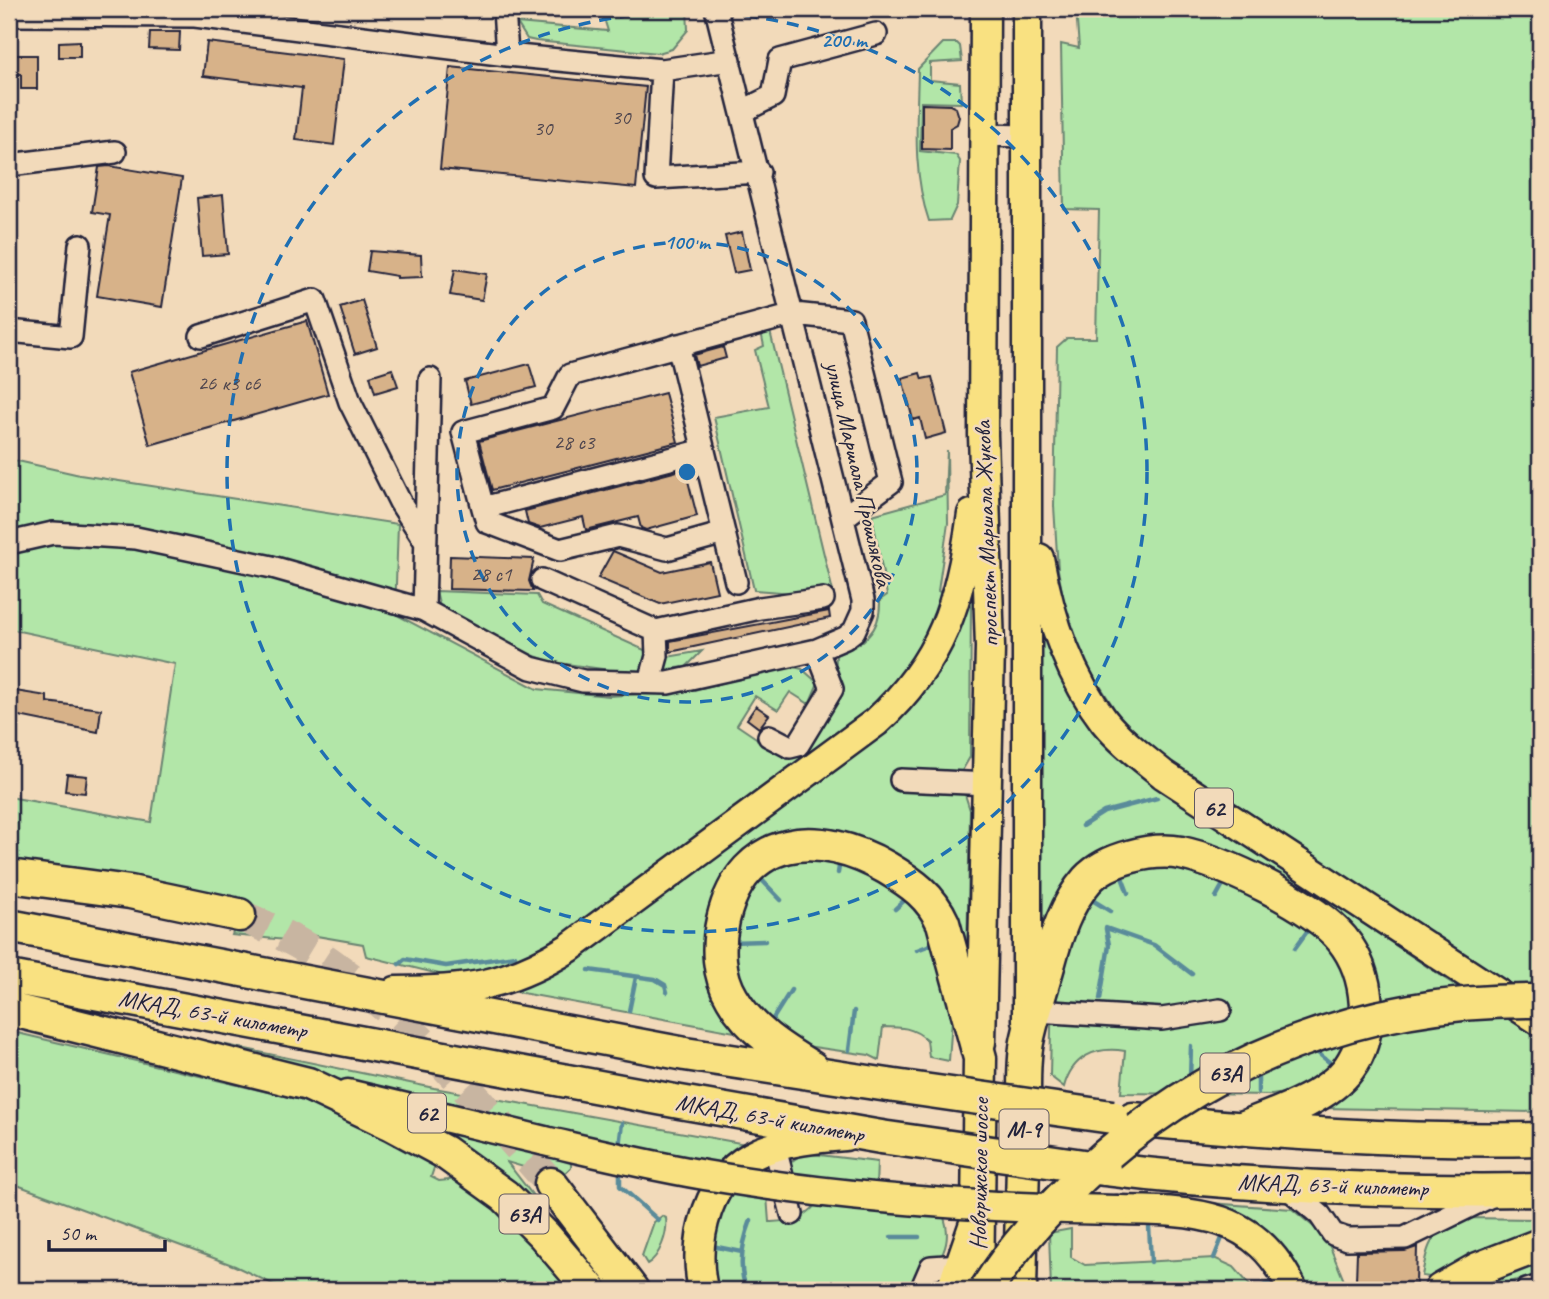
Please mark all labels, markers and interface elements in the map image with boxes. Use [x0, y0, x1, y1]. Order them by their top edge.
text: 200 m [821, 27, 869, 53]
house number: 30 [612, 104, 632, 130]
house number: 30 [534, 115, 554, 141]
text: 100 m [664, 229, 712, 255]
street label: улица Маршала Прошлякова [818, 356, 900, 591]
house number: 26 к3 с6 [197, 370, 261, 396]
street label: проспект Маршала Жукова [967, 419, 1005, 648]
house number: 28 с3 [554, 429, 596, 455]
centre of rings [675, 460, 699, 484]
house number: 28 с1 [471, 561, 513, 587]
road number: 62 [1195, 788, 1233, 828]
street label: МКАД, 63-й километр [117, 983, 311, 1046]
road number: 63A [1200, 1054, 1250, 1092]
street label: МКАД, 63-й километр [674, 1087, 868, 1150]
road number: 62 [408, 1094, 446, 1132]
street label: Новорижское шоссе [963, 1096, 995, 1250]
road number: М-9 [1000, 1110, 1048, 1148]
street label: МКАД, 63-й километр [1237, 1167, 1431, 1203]
road number: 63A [500, 1194, 548, 1233]
scale bar [49, 1208, 164, 1252]
text: 50 m [60, 1220, 98, 1246]

